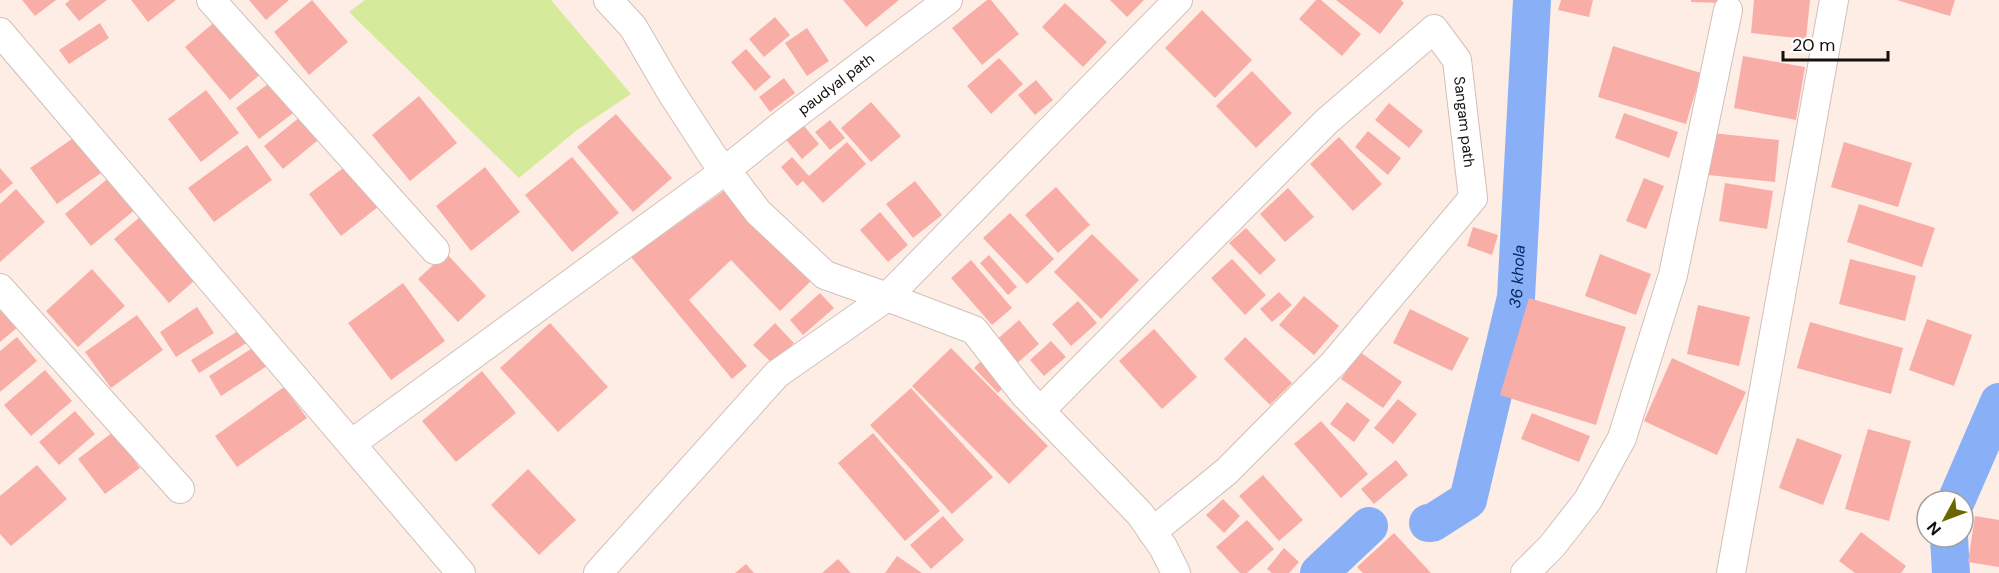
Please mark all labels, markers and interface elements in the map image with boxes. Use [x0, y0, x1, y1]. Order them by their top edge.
scale bar [1783, 24, 1888, 62]
text: 20 m [1792, 33, 1835, 57]
street label: paudyal path [794, 49, 878, 119]
street label: Sangam path [1449, 75, 1479, 168]
water label: 36 khola [1504, 244, 1530, 310]
north arrow [1915, 489, 1975, 549]
text: N [1922, 517, 1946, 540]

